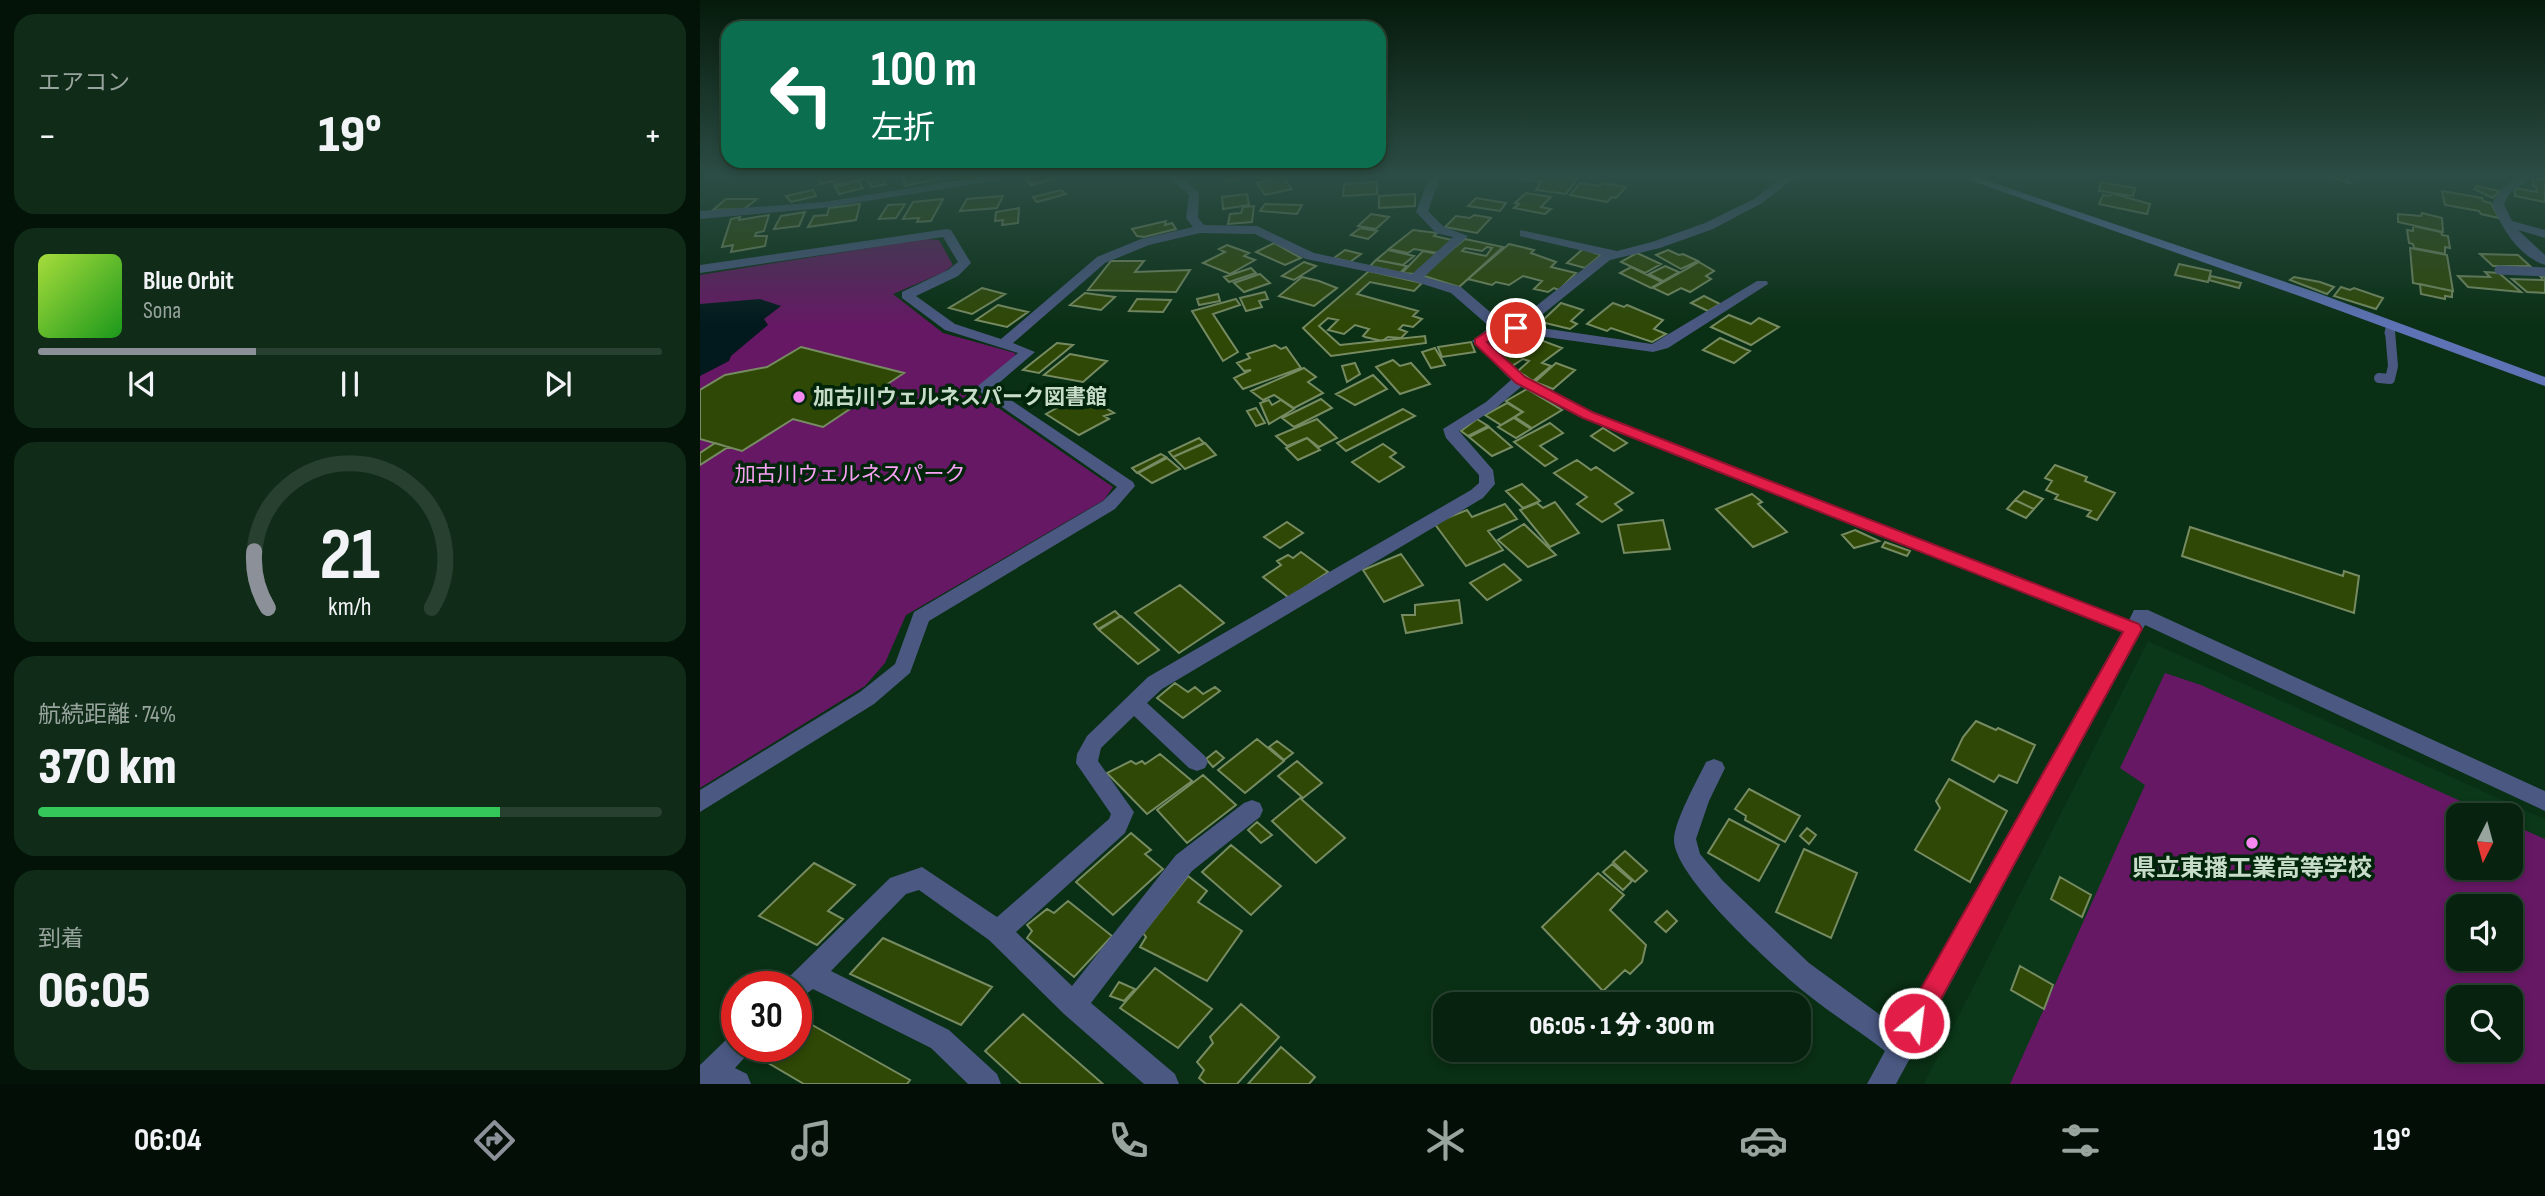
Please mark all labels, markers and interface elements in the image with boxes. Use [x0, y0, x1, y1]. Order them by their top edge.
text: 100 m [871, 41, 977, 100]
icon: left [756, 49, 847, 140]
text: エアコン [38, 69, 130, 97]
text: 19° [318, 104, 382, 167]
text: 左折 [871, 109, 935, 148]
text: − [38, 114, 57, 159]
text: + [643, 114, 662, 159]
text: Blue Orbit [143, 266, 234, 297]
text: Sona [143, 297, 181, 325]
pin [1486, 298, 1546, 358]
icon: arrive [1497, 309, 1535, 347]
icon: previous [123, 365, 161, 403]
icon: pause [331, 365, 369, 403]
icon: next [539, 365, 577, 403]
place label: 加古川ウェルネスパーク図書館 [813, 385, 1107, 410]
marker: 加古川ウェルネスパーク図書館 [791, 389, 807, 405]
park label: 加古川ウェルネスパーク [735, 462, 966, 487]
text: 21 [320, 512, 380, 600]
text: km/h [328, 592, 372, 623]
text: 航続距離 · 74% [38, 701, 176, 729]
text: 370 km [38, 736, 177, 799]
north arrow [2446, 803, 2524, 880]
map controls [2446, 803, 2523, 1062]
marker: 県立東播工業高等学校 [2244, 835, 2260, 851]
place label: 県立東播工業高等学校 [2132, 854, 2372, 883]
button: sound [2446, 894, 2523, 971]
text: 到着 [38, 925, 84, 953]
text: 06:05 [38, 960, 150, 1023]
speed limit sign: 30 [721, 971, 812, 1062]
button: search [2446, 985, 2523, 1062]
position arrow [1877, 986, 1951, 1060]
text: 06:05 · 1 分 · 300 m [1529, 1011, 1715, 1042]
icon: directions [470, 1116, 519, 1165]
icon: music [787, 1116, 836, 1165]
icon: phone [1104, 1116, 1153, 1165]
icon: climate [1421, 1116, 1470, 1165]
icon: car [1739, 1116, 1788, 1165]
icon: filters [2056, 1116, 2105, 1165]
text: 06:04 [134, 1121, 202, 1160]
text: 19° [2373, 1121, 2411, 1160]

